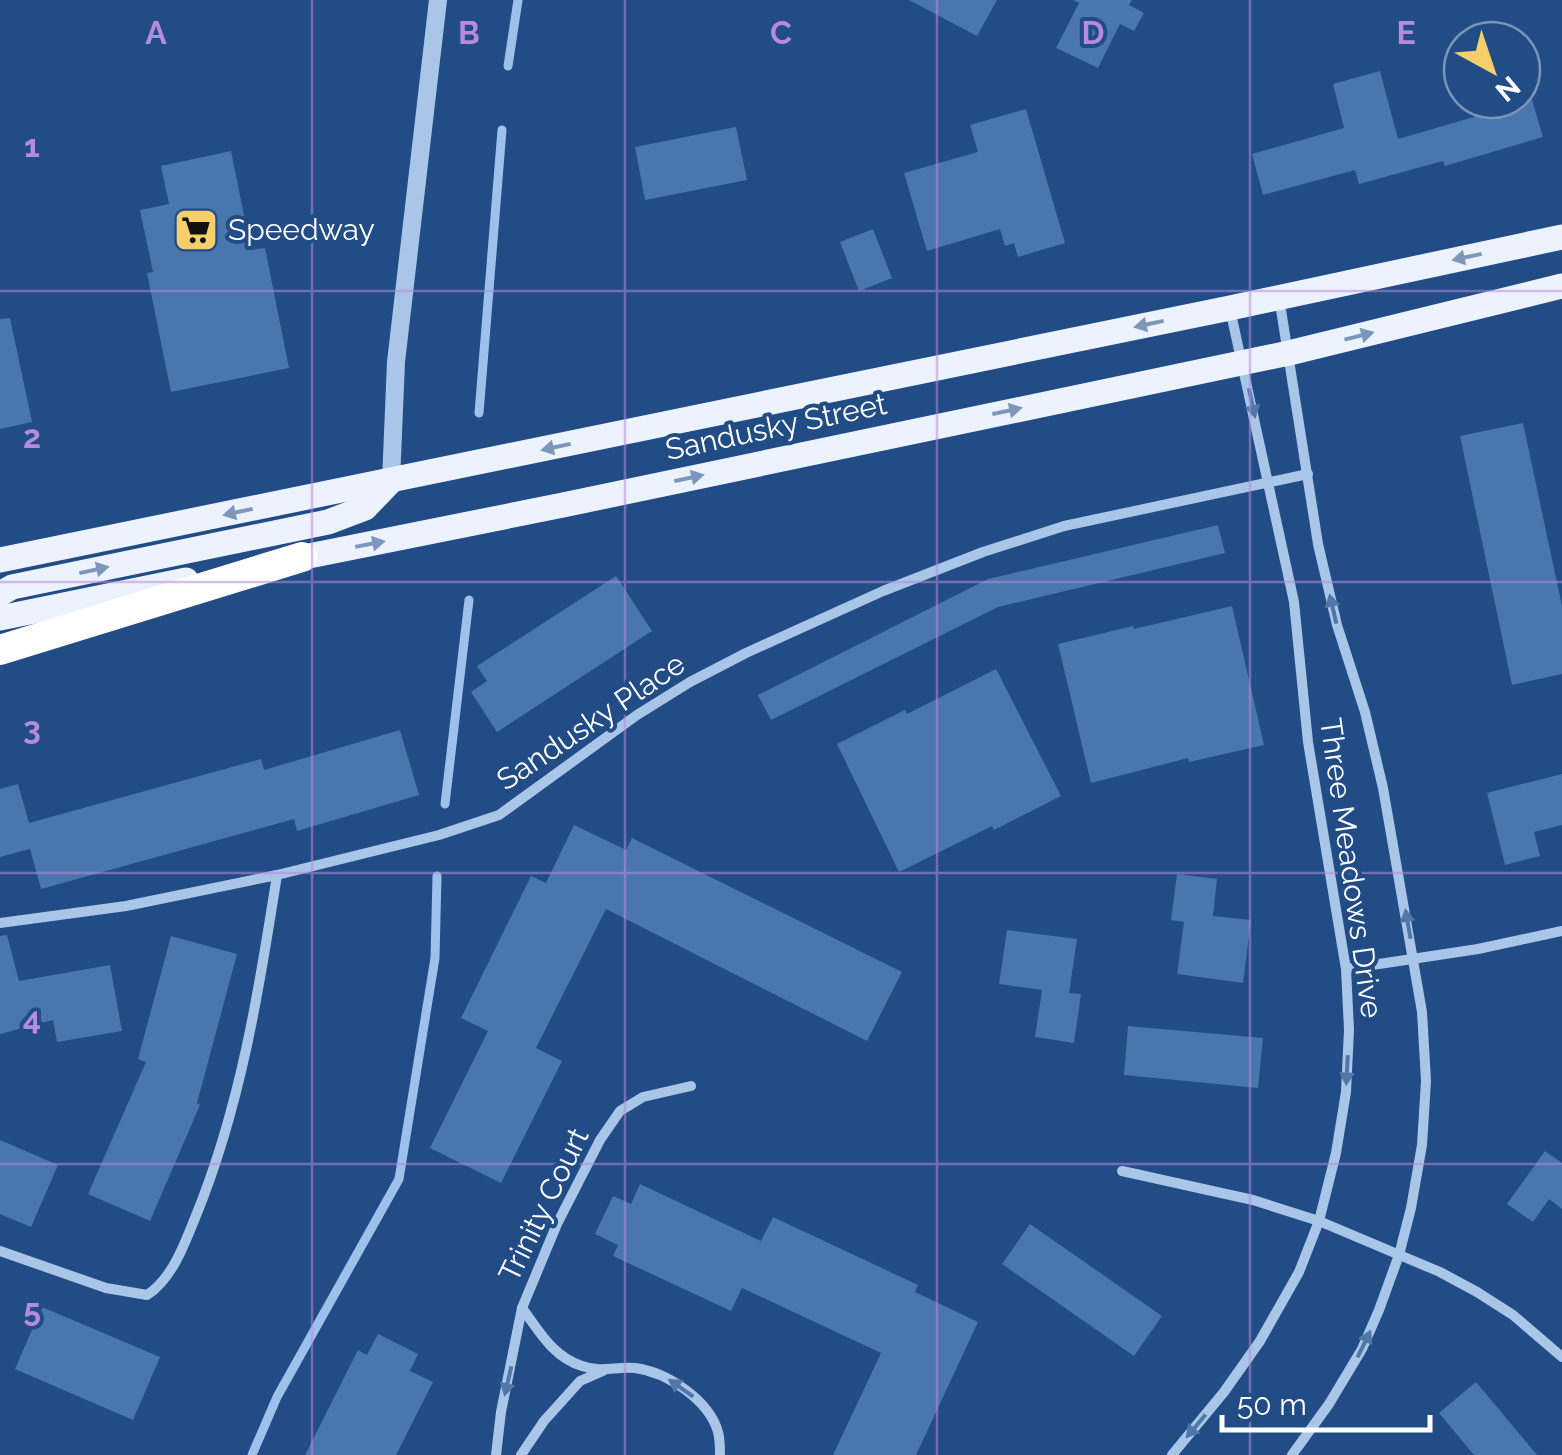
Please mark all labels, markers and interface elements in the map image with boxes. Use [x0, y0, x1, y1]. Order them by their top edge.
text: A [145, 14, 167, 51]
text: B [458, 14, 480, 51]
text: C [770, 14, 792, 51]
text: D [1082, 14, 1104, 51]
text: E [1396, 14, 1416, 51]
north arrow [1442, 20, 1542, 120]
text: N [1489, 69, 1527, 108]
text: 1 [24, 127, 40, 164]
supermarket icon: Speedway [173, 207, 219, 253]
place label: Speedway [228, 212, 375, 247]
one-way arrow [1451, 250, 1482, 266]
one-way arrow [1133, 317, 1164, 333]
one-way arrow [1344, 328, 1375, 343]
street label: Sandusky Street [662, 386, 890, 467]
one-way arrow [1244, 388, 1260, 419]
one-way arrow [991, 403, 1022, 419]
text: 2 [23, 418, 41, 455]
one-way arrow [540, 439, 571, 455]
one-way arrow [673, 470, 704, 486]
one-way arrow [222, 504, 253, 520]
one-way arrow [355, 535, 386, 551]
one-way arrow [79, 562, 110, 578]
one-way arrow [1325, 593, 1340, 624]
street label: Sandusky Place [490, 646, 691, 797]
text: 3 [23, 709, 41, 746]
street label: Three Meadows Drive [1313, 716, 1390, 1020]
one-way arrow [1400, 908, 1415, 940]
text: 4 [23, 1000, 41, 1037]
one-way arrow [1339, 1054, 1355, 1086]
street label: Trinity Court [491, 1122, 596, 1287]
text: 5 [23, 1291, 41, 1328]
one-way arrow [1355, 1329, 1372, 1358]
one-way arrow [500, 1366, 515, 1397]
scale bar [1222, 1370, 1430, 1432]
one-way arrow [668, 1379, 694, 1398]
text: 50 m [1237, 1387, 1307, 1422]
one-way arrow [1186, 1414, 1207, 1439]

